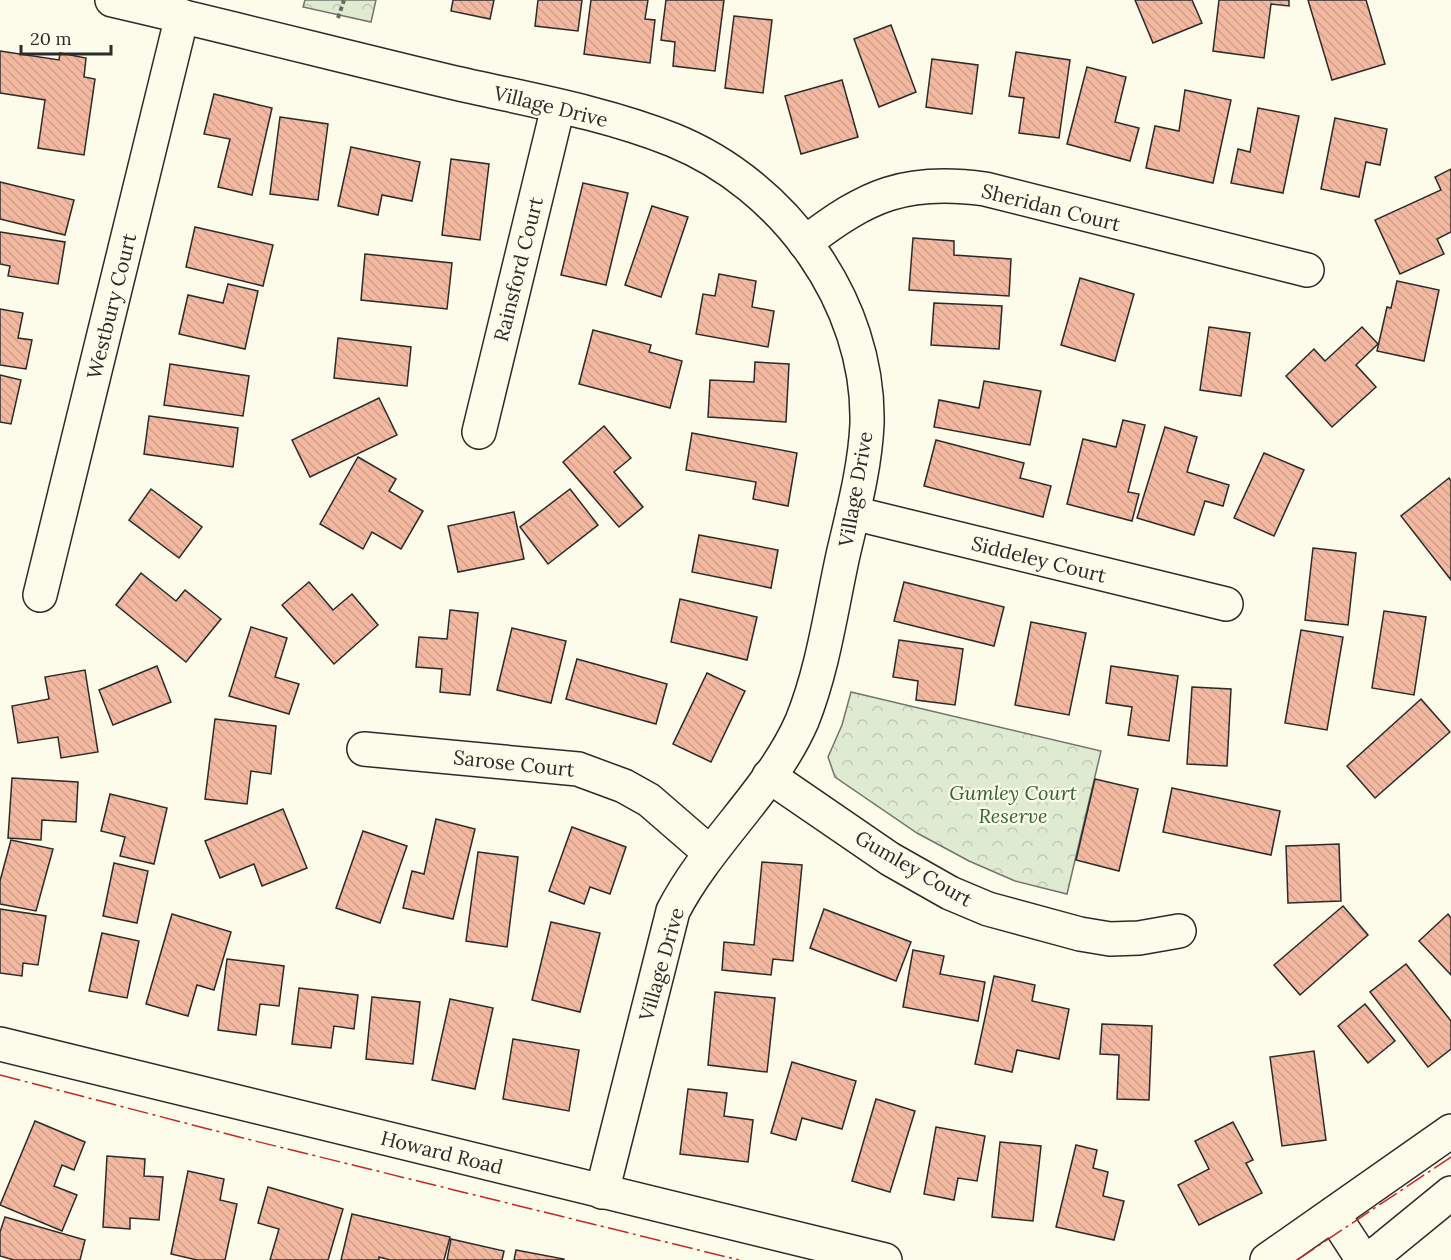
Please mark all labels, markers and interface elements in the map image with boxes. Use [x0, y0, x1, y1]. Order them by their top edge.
scale bar [21, 18, 111, 56]
text: 20 m [30, 27, 72, 50]
street label: Village Drive [490, 80, 611, 132]
street label: Sheridan Court [979, 178, 1123, 236]
street label: Rainsford Court [488, 194, 548, 344]
street label: Westbury Court [81, 230, 141, 382]
street label: Village Drive [832, 429, 877, 550]
street label: Siddeley Court [969, 530, 1109, 588]
street label: Sarose Court [452, 744, 576, 782]
park label: Gumley Court Reserve [949, 780, 1077, 828]
street label: Gumley Court [851, 824, 977, 912]
street label: Village Drive [633, 904, 689, 1024]
street label: Howard Road [378, 1125, 506, 1179]

